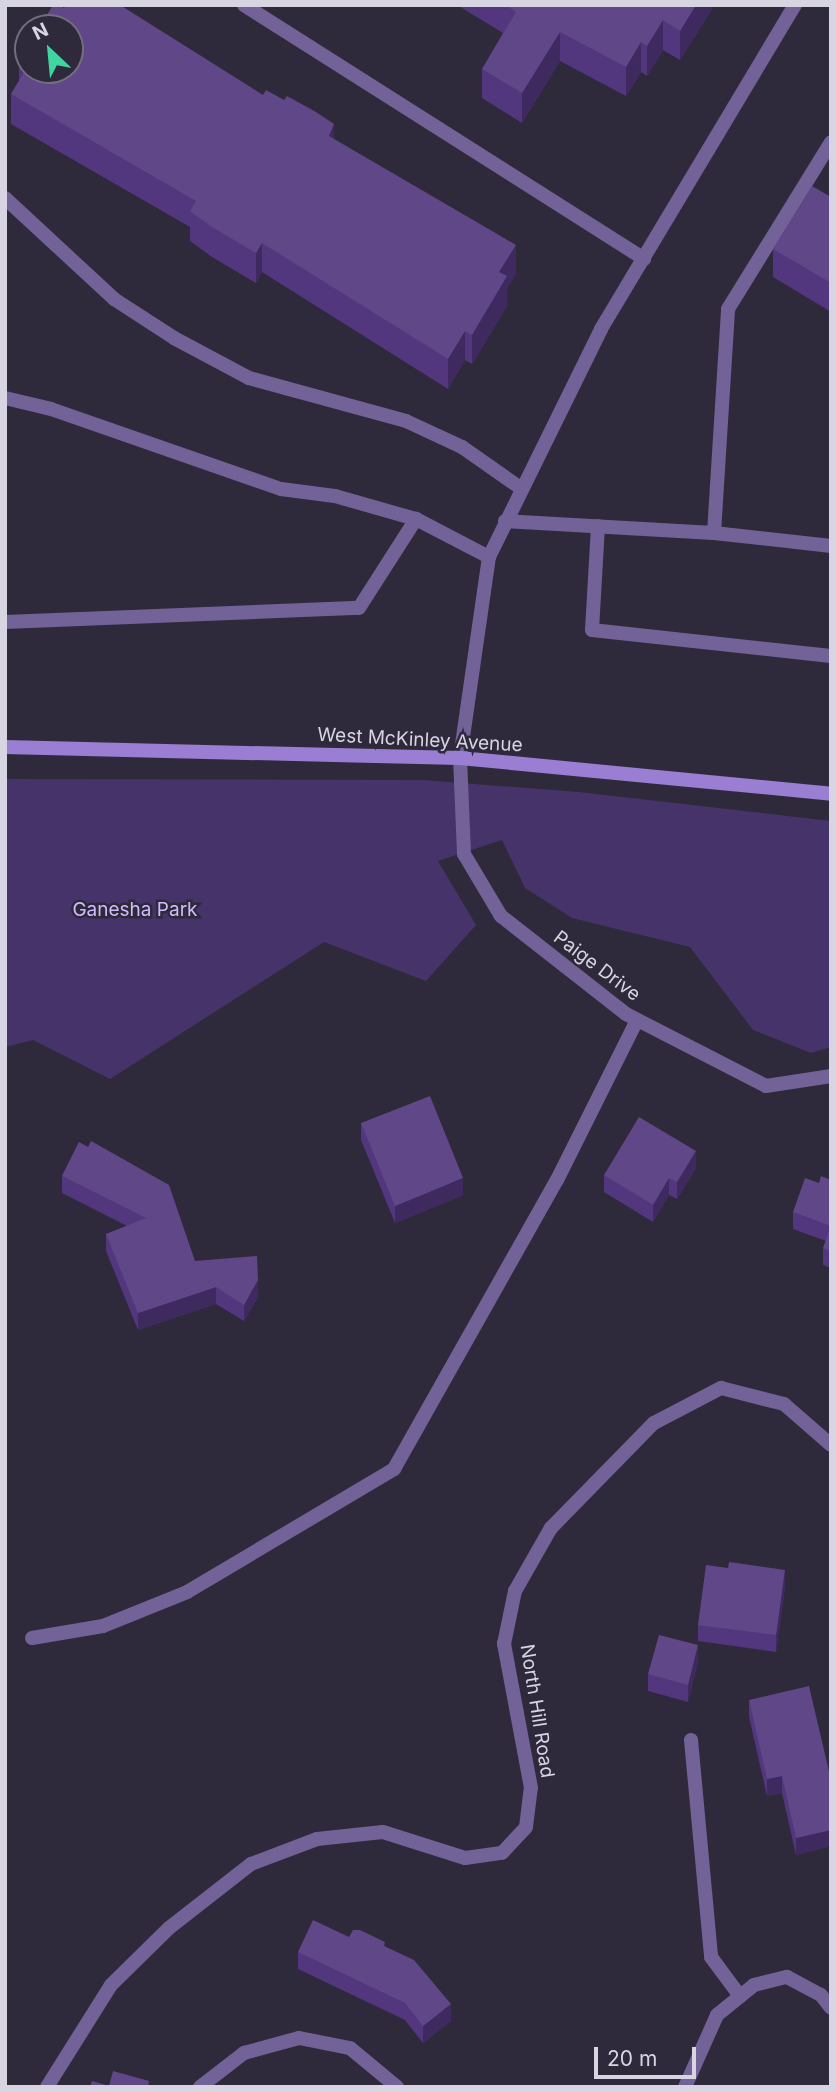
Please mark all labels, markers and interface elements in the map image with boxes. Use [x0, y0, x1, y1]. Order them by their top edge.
north arrow [14, 14, 84, 84]
text: N [29, 18, 52, 45]
street label: West McKinley Avenue [317, 723, 523, 757]
park label: Ganesha Park [72, 899, 198, 921]
street label: Paige Drive [549, 926, 645, 1006]
street label: North Hill Road [515, 1643, 559, 1779]
scale bar [598, 2032, 700, 2076]
text: 20 m [607, 2046, 657, 2071]

